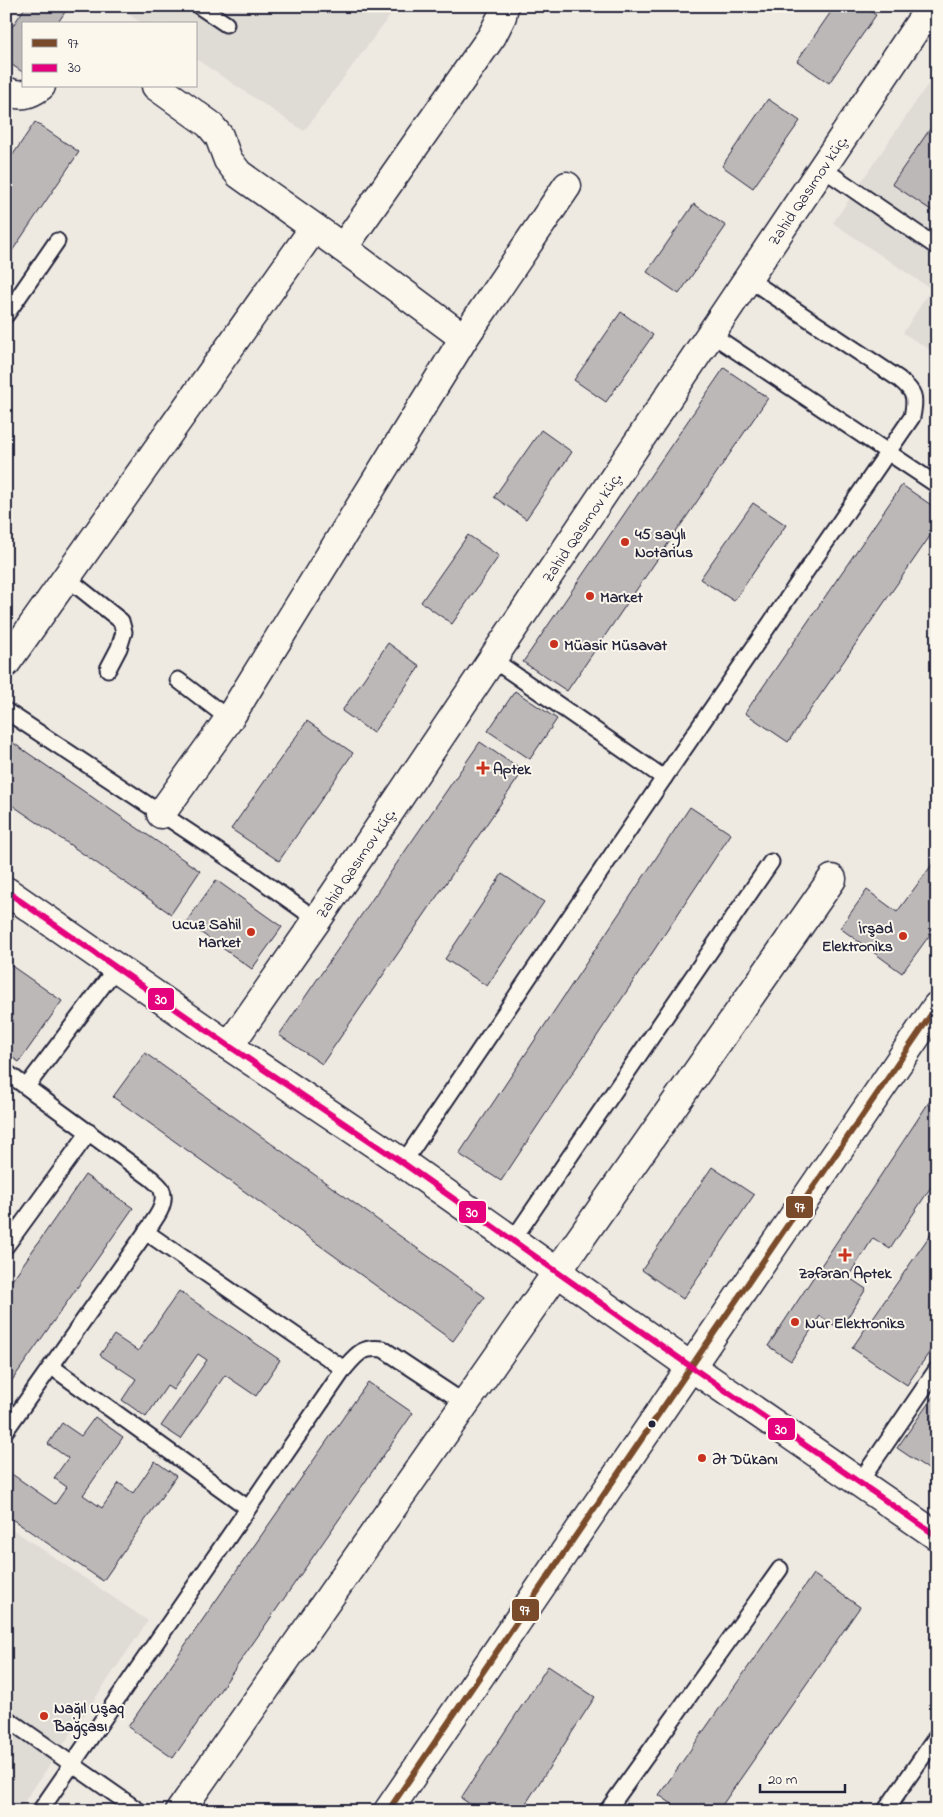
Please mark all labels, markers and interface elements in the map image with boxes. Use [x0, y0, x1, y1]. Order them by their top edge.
legend [22, 22, 198, 88]
text: 97 [68, 33, 79, 55]
text: 30 [68, 57, 81, 79]
street label: Zahid Qasımov küç. [763, 131, 855, 251]
street label: Zahid Qasımov küç. [537, 468, 629, 588]
place label: 45 saylı Notarius [634, 523, 693, 565]
marker: 45 saylı Notarius [619, 536, 631, 548]
place label: Market [600, 586, 643, 610]
marker: Market [584, 590, 596, 602]
place label: Müasir Müsavat [564, 634, 668, 658]
marker: Müasir Müsavat [548, 638, 560, 650]
place label: Aptek [493, 758, 532, 782]
marker: Aptek [477, 762, 489, 774]
street label: Zahid Qasımov küç. [311, 804, 403, 924]
place label: Ucuz Sahil Market [172, 913, 242, 955]
place label: İrşad Elektroniks [822, 917, 893, 959]
marker: Ucuz Sahil Market [245, 926, 257, 938]
marker: İrşad Elektroniks [897, 930, 909, 942]
line badge: 30 [147, 987, 175, 1011]
text: 30 [154, 990, 167, 1011]
line badge: 97 [785, 1195, 814, 1219]
text: 97 [794, 1198, 805, 1219]
line badge: 30 [458, 1200, 487, 1224]
text: 30 [465, 1203, 478, 1224]
marker: Zəfəran Aptek [839, 1249, 851, 1261]
place label: Zəfəran Aptek [799, 1262, 892, 1286]
place label: Nur Elektroniks [805, 1312, 905, 1336]
marker: Nur Elektroniks [789, 1316, 801, 1328]
line badge: 30 [767, 1417, 796, 1441]
unlabelled marker [647, 1419, 657, 1429]
text: 30 [774, 1420, 787, 1441]
place label: Ət Dükanı [712, 1448, 778, 1472]
marker: Ət Dükanı [696, 1452, 708, 1464]
line badge: 97 [511, 1598, 540, 1622]
text: 97 [519, 1601, 530, 1622]
place label: Nağıl Uşaq Bağçası [53, 1697, 124, 1740]
marker: Nağıl Uşaq Bağçası [38, 1710, 50, 1722]
scale bar [760, 1762, 846, 1794]
text: 20 m [768, 1769, 798, 1791]

